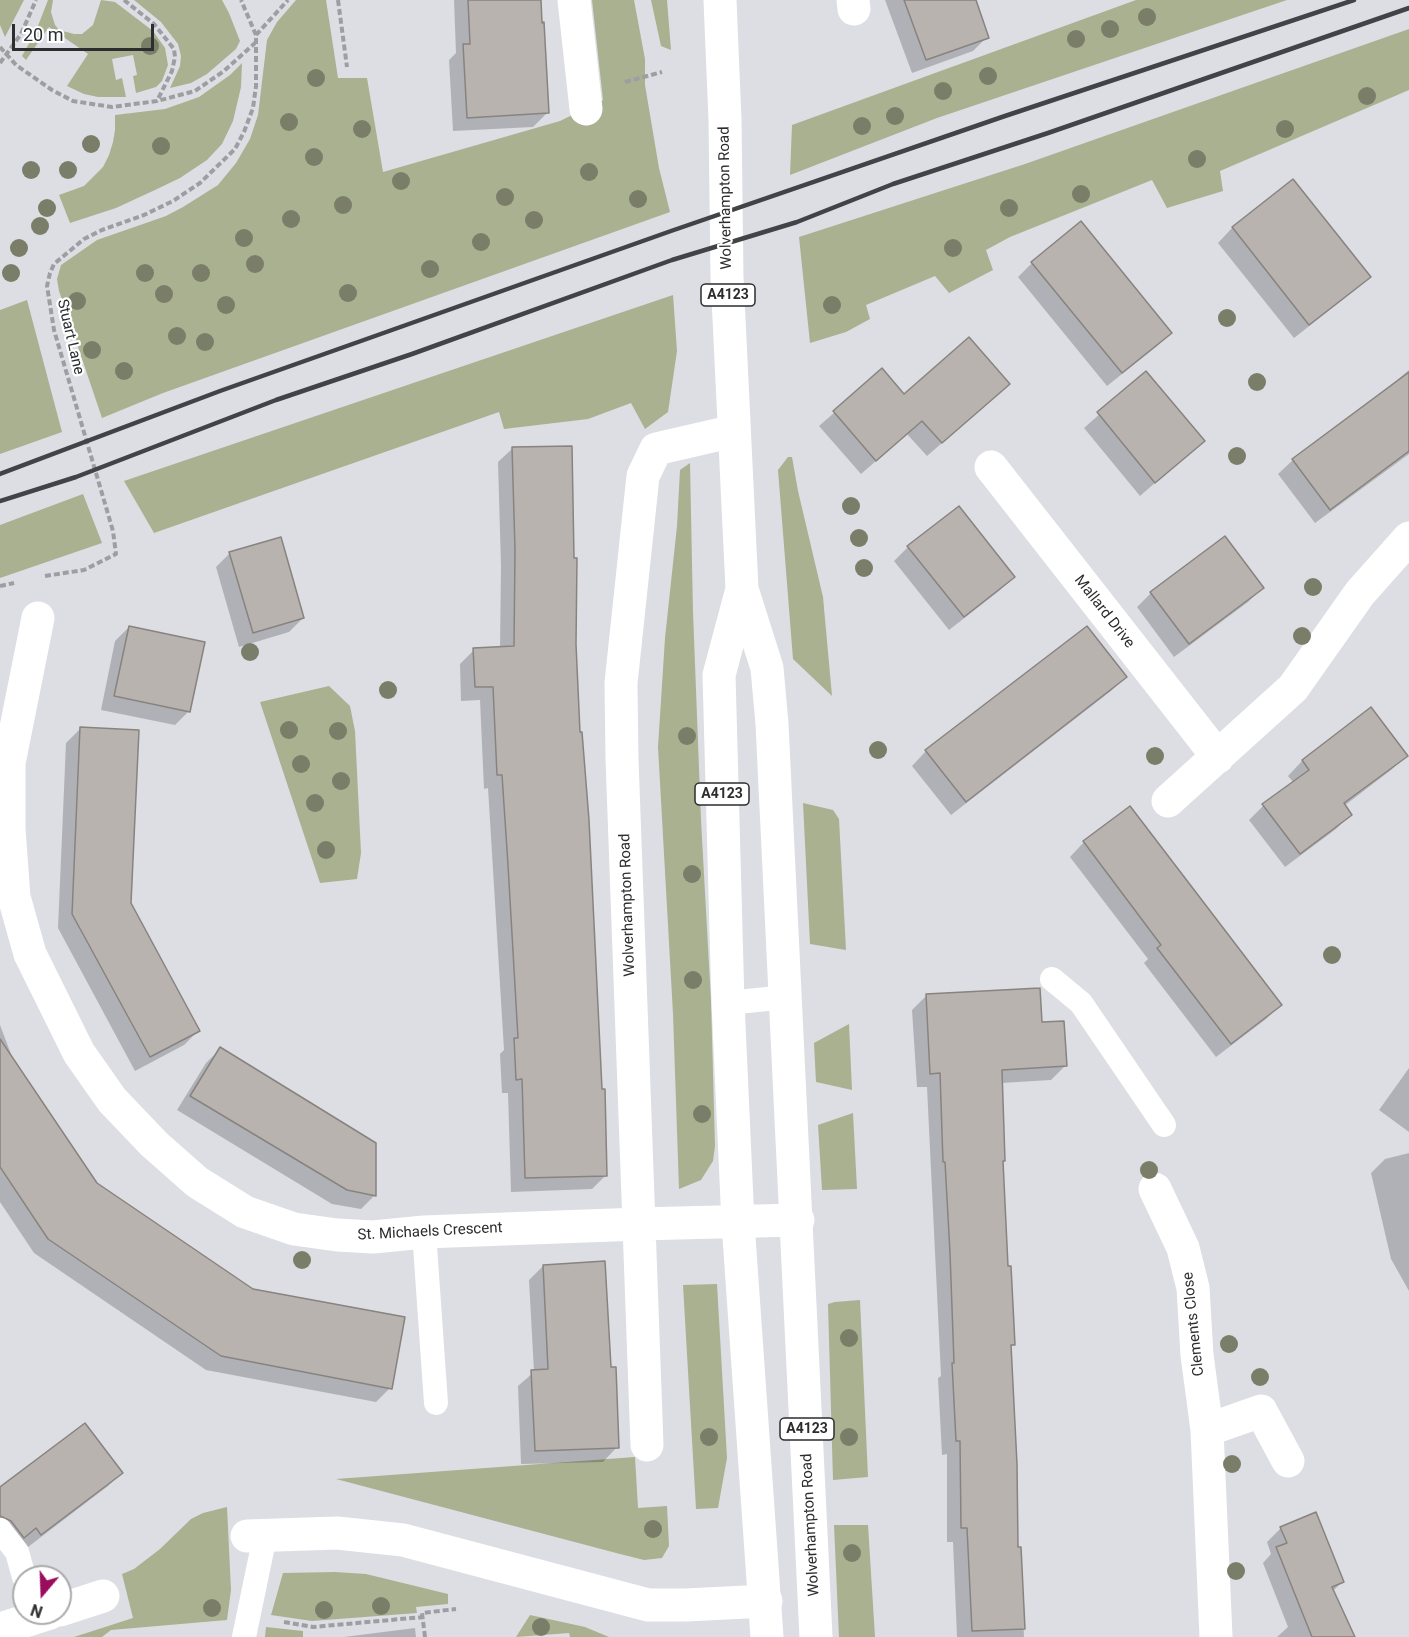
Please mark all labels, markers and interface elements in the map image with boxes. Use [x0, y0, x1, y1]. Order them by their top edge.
scale bar [15, 12, 158, 50]
text: 20 m [23, 24, 63, 45]
street label: Wolverhampton Road [716, 126, 736, 270]
road number: A4123 [701, 284, 755, 306]
street label: Stuart Lane [53, 298, 87, 376]
street label: Mallard Drive [1070, 572, 1138, 652]
road number: A4123 [695, 783, 749, 805]
street label: Wolverhampton Road [617, 833, 639, 977]
street label: St. Michaels Crescent [357, 1219, 503, 1245]
street label: Clements Close [1180, 1271, 1208, 1377]
road number: A4123 [780, 1418, 834, 1440]
street label: Wolverhampton Road [798, 1453, 824, 1597]
north arrow [12, 1565, 72, 1625]
text: N [28, 1600, 45, 1621]

